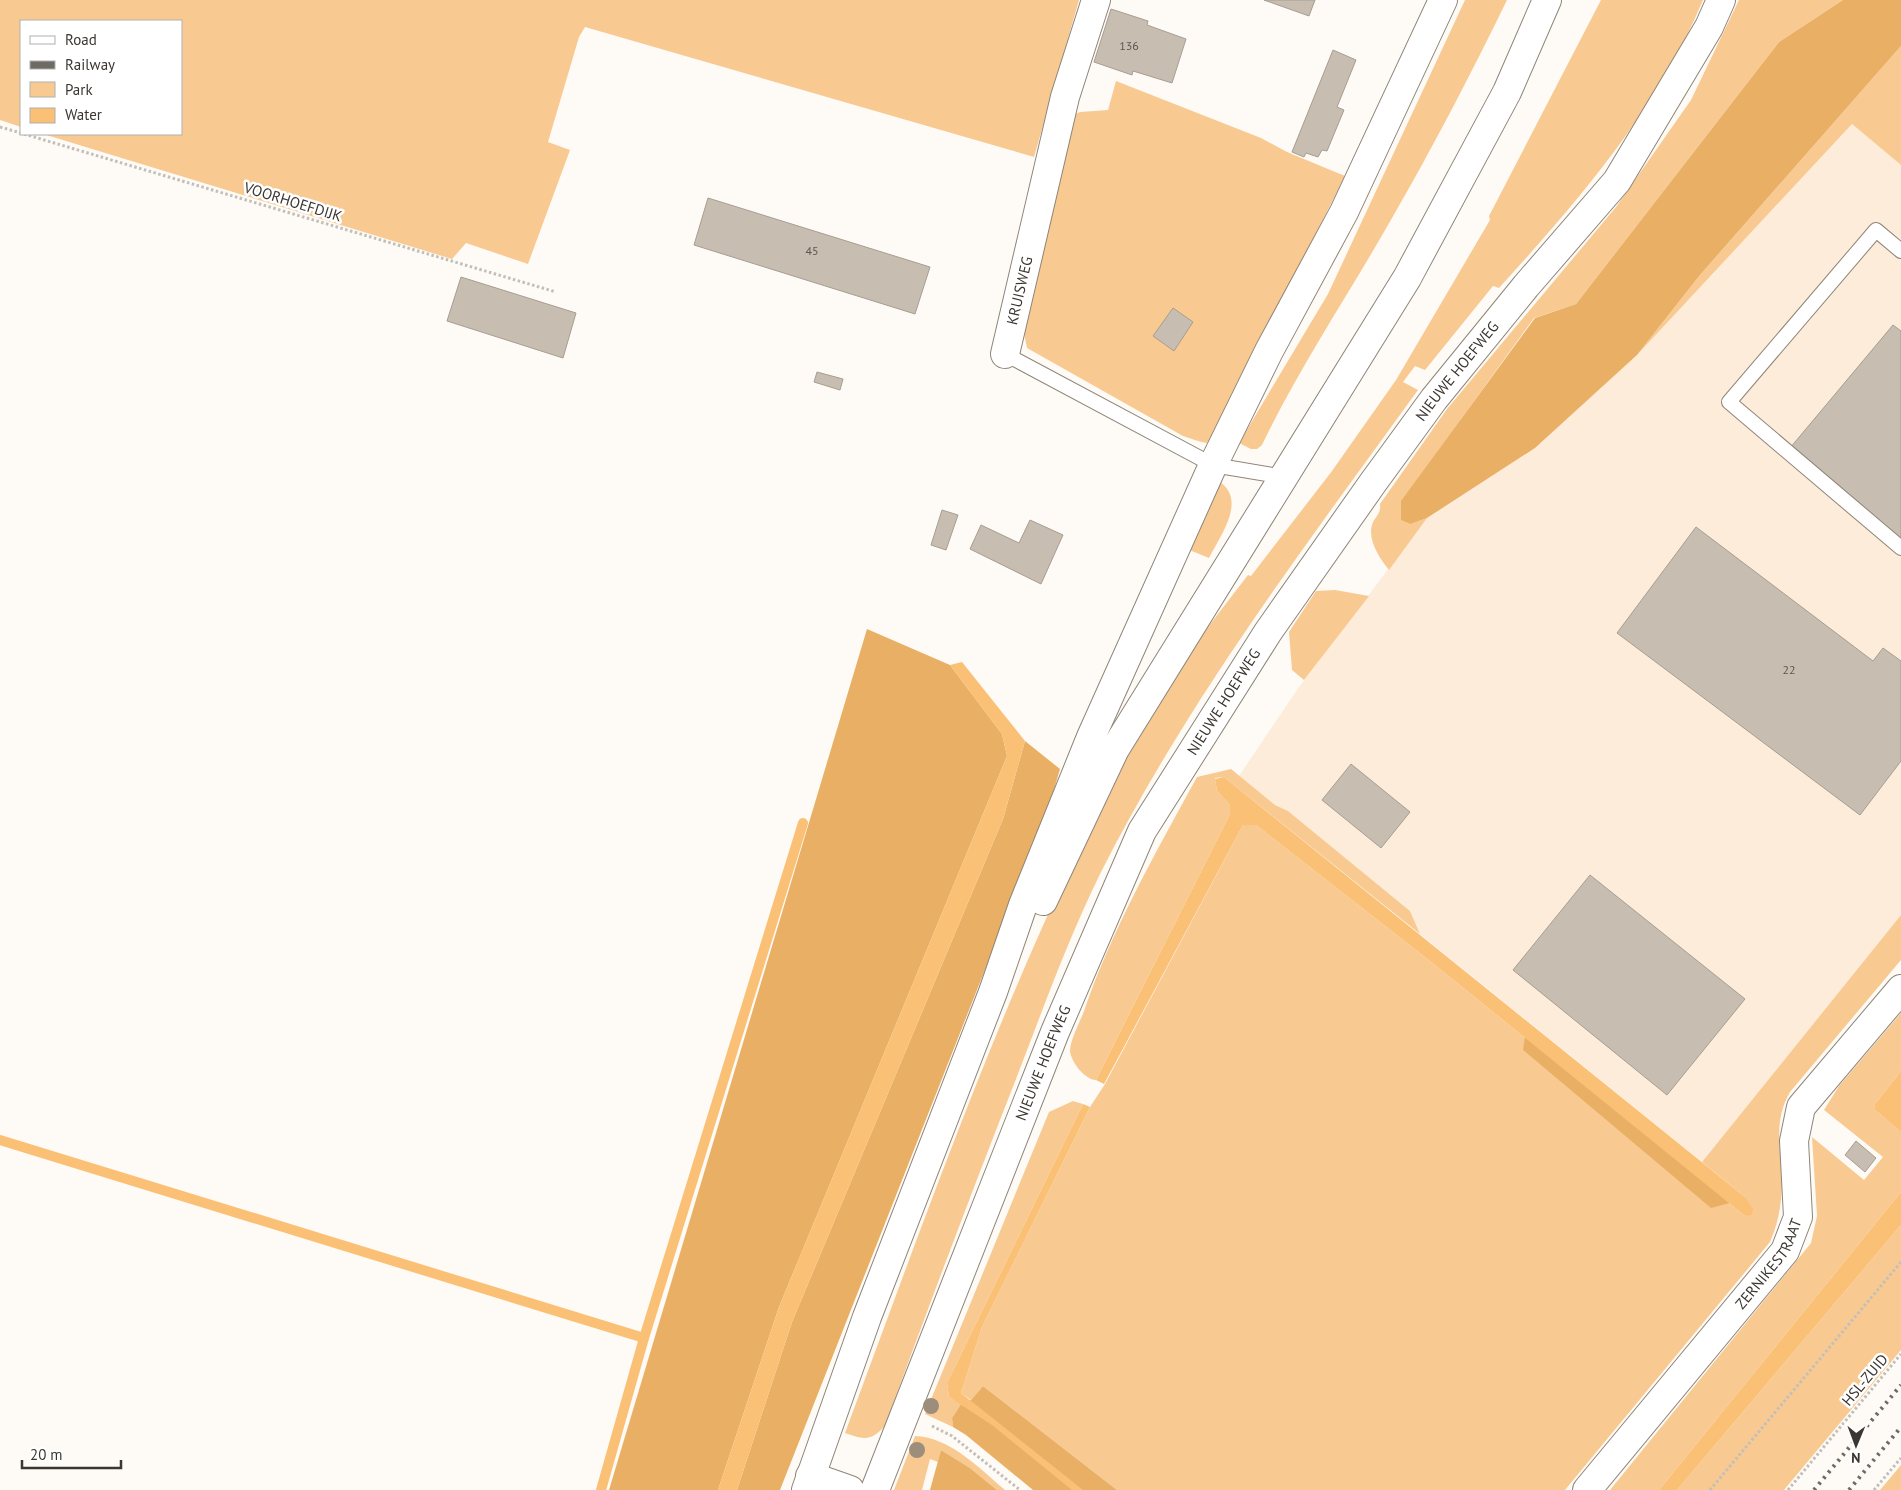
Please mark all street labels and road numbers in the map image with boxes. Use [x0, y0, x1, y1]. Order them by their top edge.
street label: VOORHOEFDIJK [241, 177, 344, 225]
street label: KRUISWEG [1002, 254, 1036, 327]
street label: NIEUWE HOEFWEG [1411, 317, 1503, 425]
street label: NIEUWE HOEFWEG [1183, 645, 1264, 758]
street label: NIEUWE HOEFWEG [1011, 1002, 1074, 1123]
street label: ZERNIKESTRAAT [1731, 1215, 1806, 1313]
street label: HSL-ZUID [1837, 1350, 1892, 1410]

